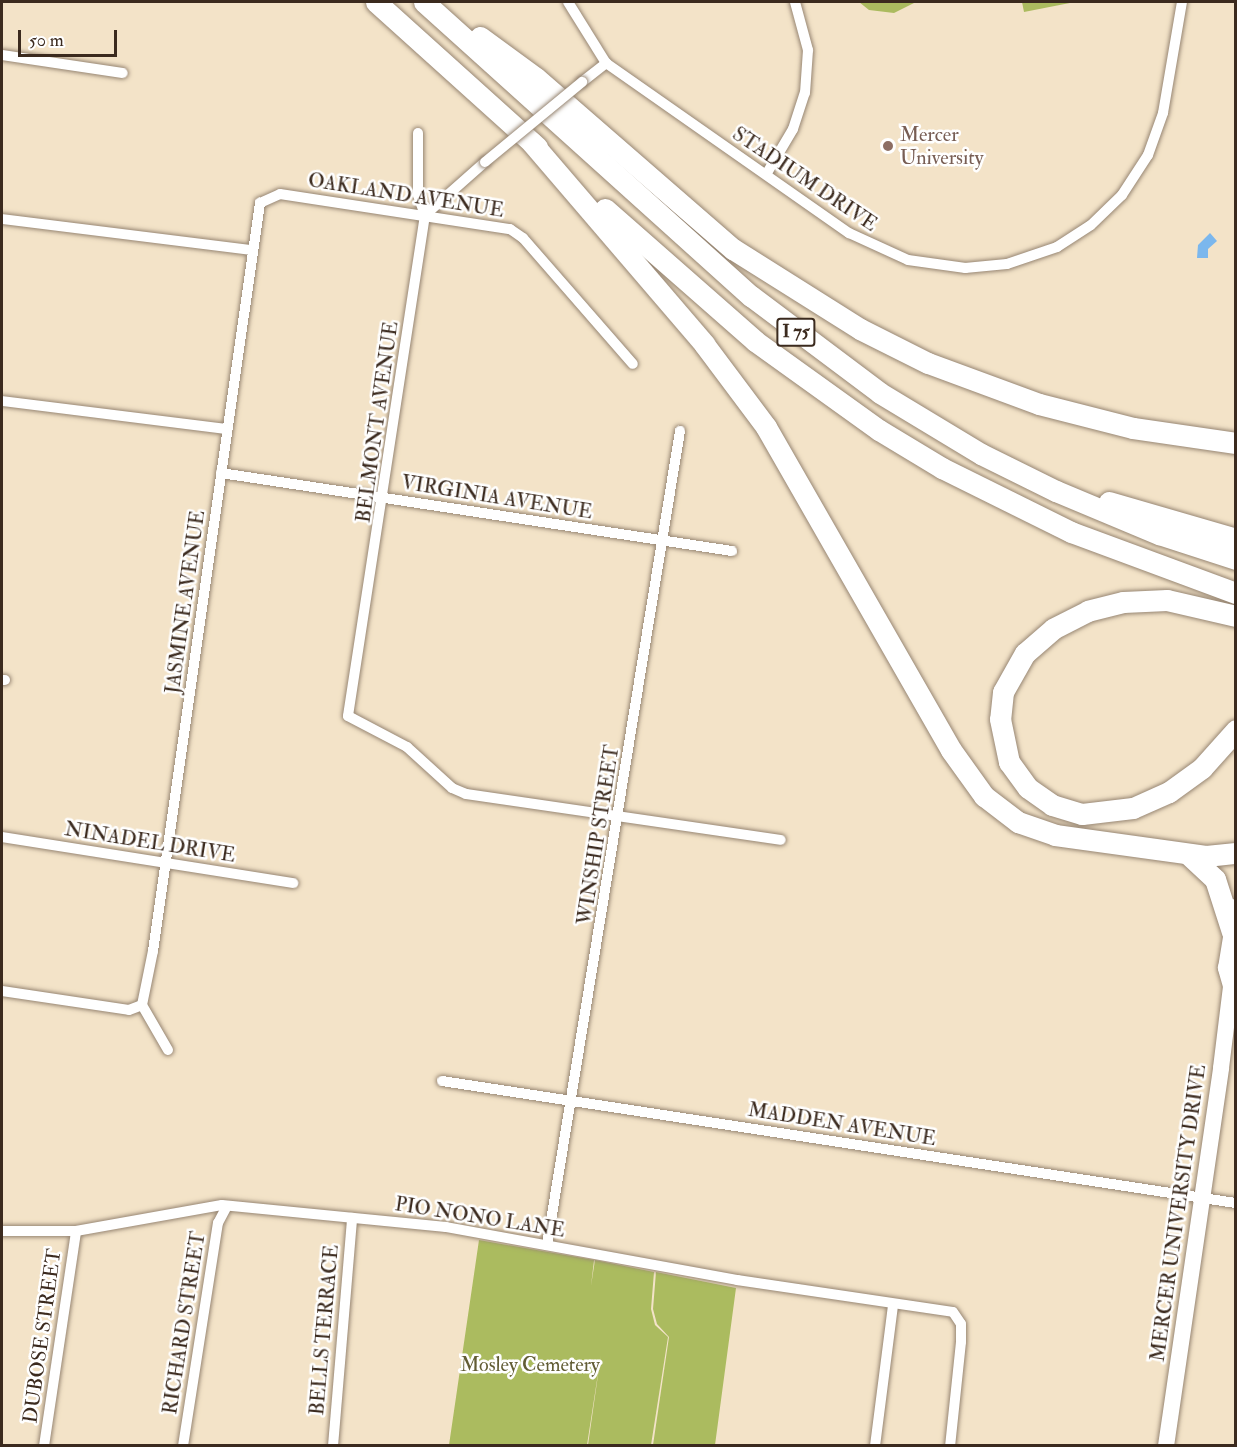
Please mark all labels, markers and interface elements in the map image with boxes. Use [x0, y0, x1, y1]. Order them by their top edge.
scale bar [21, 18, 120, 56]
text: 50 m [29, 29, 64, 52]
street label: STADIUM DRIVE [728, 122, 882, 236]
place label: Mercer University [900, 122, 983, 169]
marker: Mercer University [881, 139, 895, 153]
street label: OAKLAND AVENUE [306, 168, 506, 222]
road number: I 75 [775, 317, 817, 347]
street label: BELMONT AVENUE [351, 320, 403, 524]
street label: VIRGINIA AVENUE [400, 470, 594, 524]
street label: JASMINE AVENUE [160, 509, 210, 695]
street label: WINSHIP STREET [572, 743, 624, 927]
street label: NINADEL DRIVE [63, 817, 237, 867]
street label: MERCER UNIVERSITY DRIVE [1145, 1063, 1211, 1363]
street label: MADDEN AVENUE [746, 1097, 938, 1151]
street label: PIO NONO LANE [393, 1192, 567, 1242]
street label: RICHARD STREET [158, 1230, 210, 1416]
street label: BELLS TERRACE [305, 1244, 343, 1416]
street label: DUBOSE STREET [18, 1247, 66, 1425]
park label: Mosley Cemetery [460, 1352, 600, 1376]

